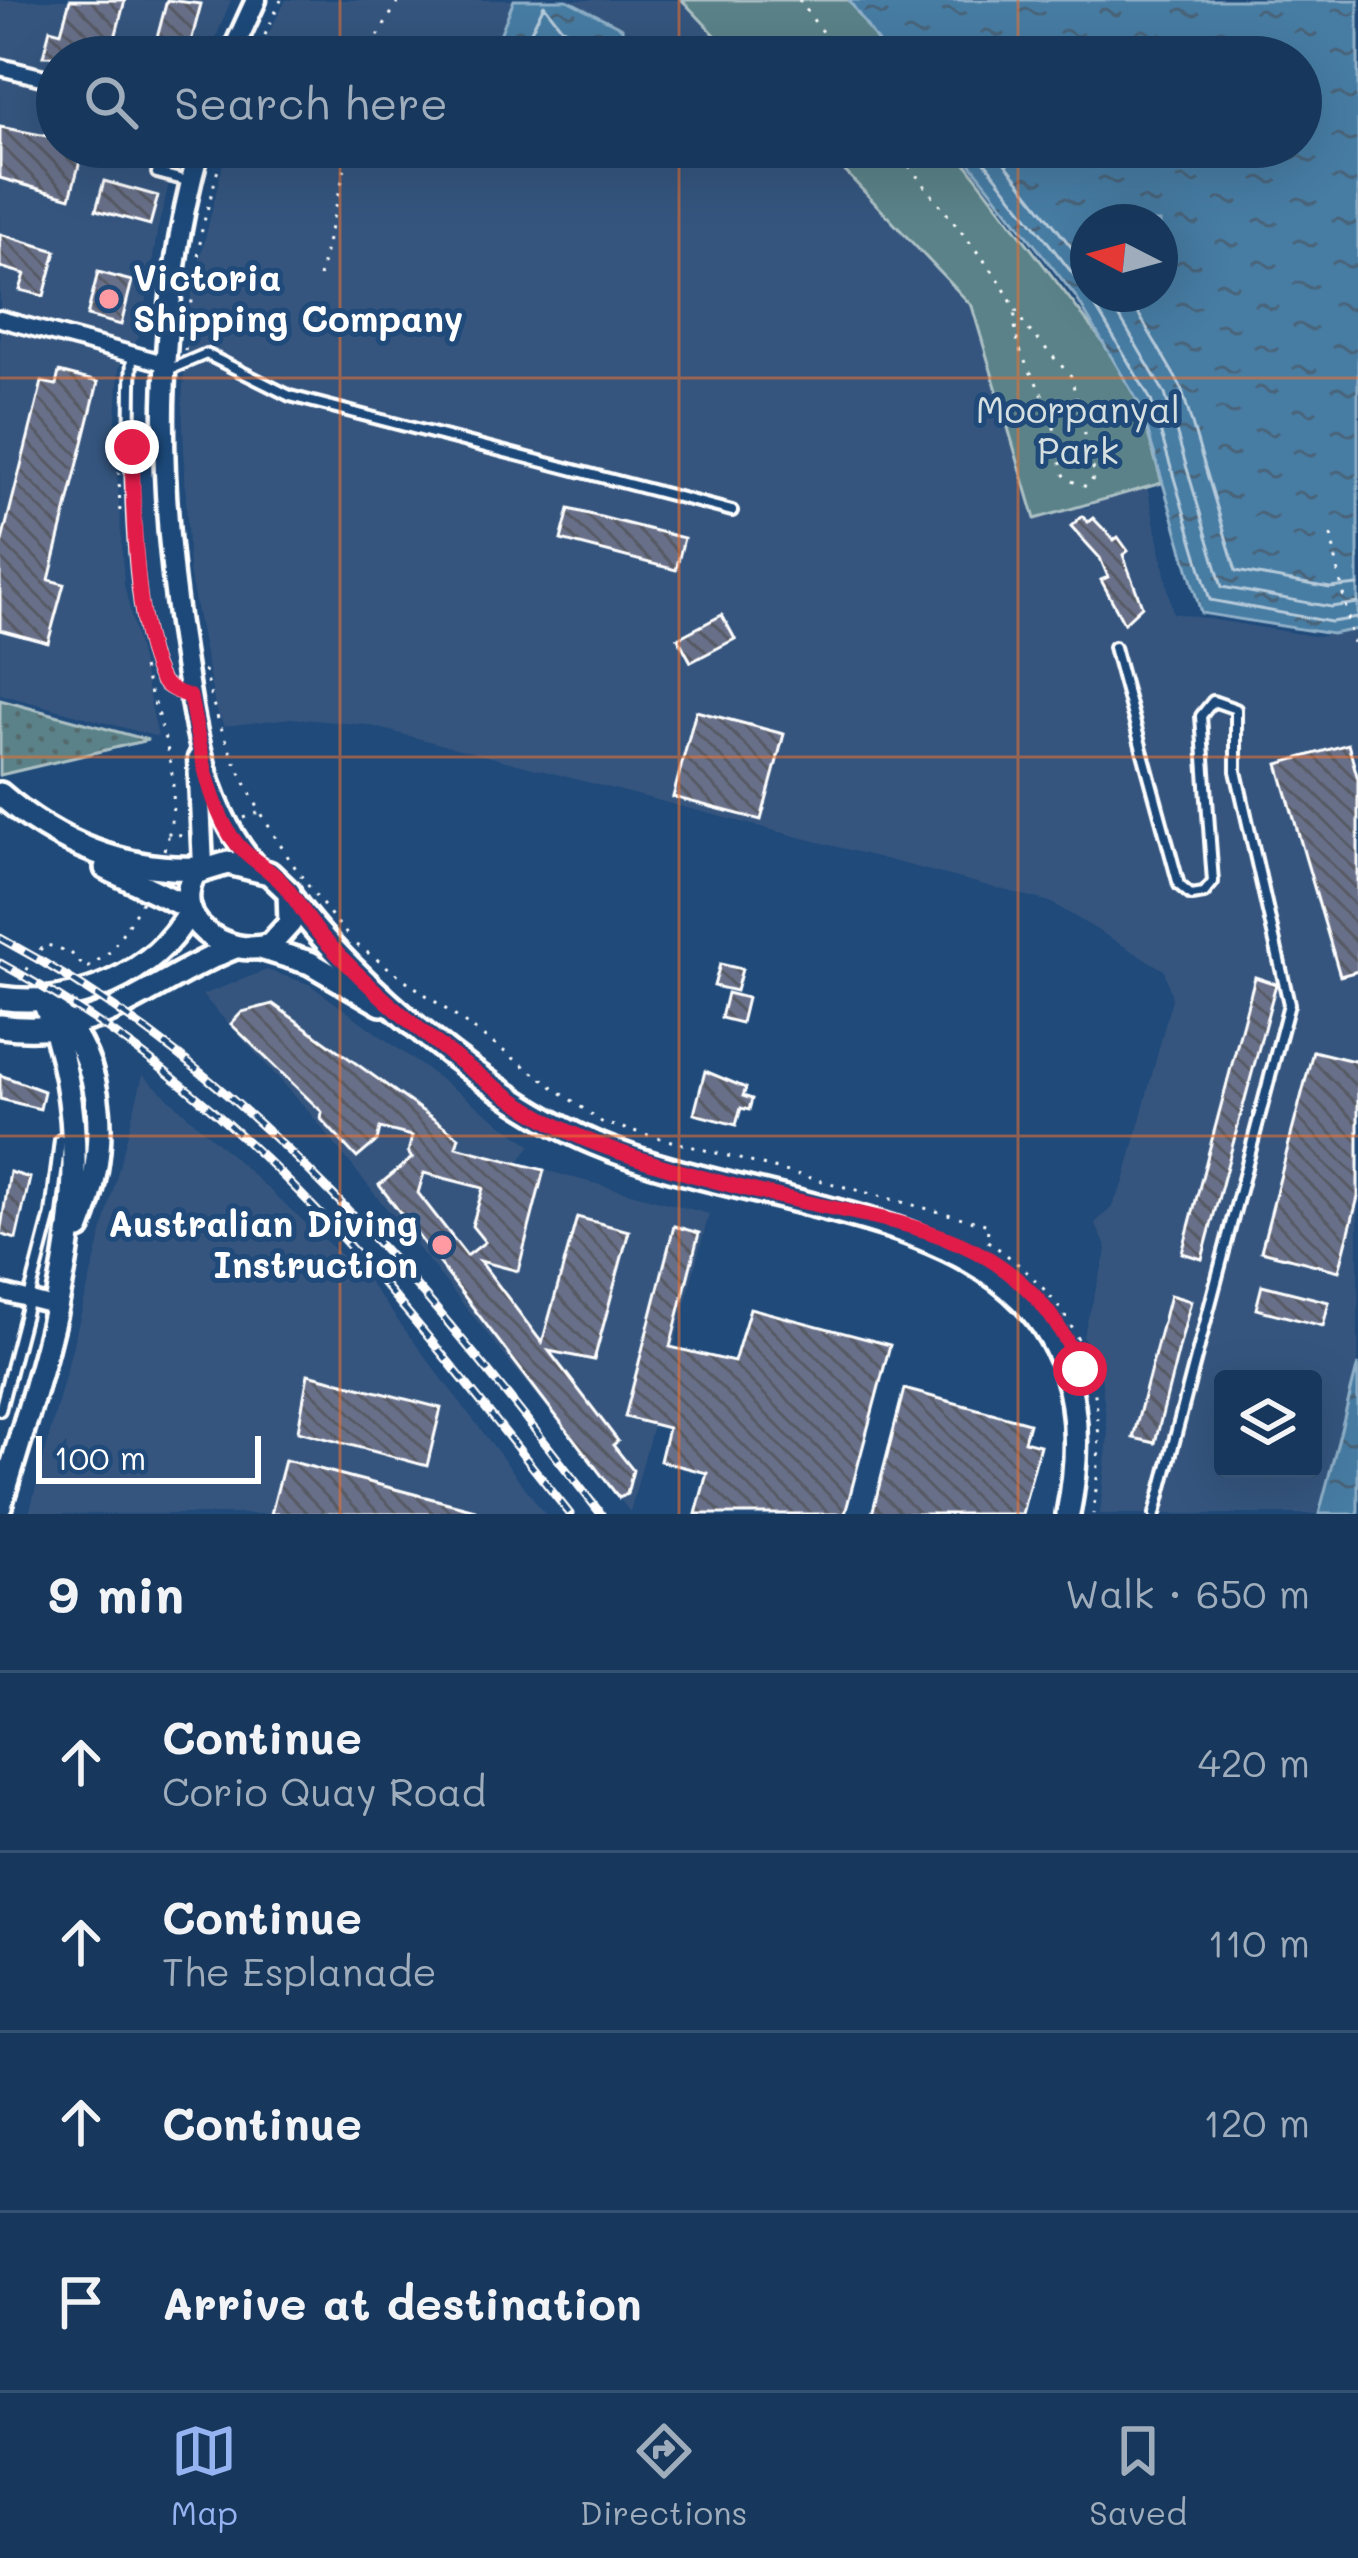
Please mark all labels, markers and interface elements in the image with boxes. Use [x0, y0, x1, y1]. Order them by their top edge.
search box [36, 36, 1322, 168]
icon: search [78, 69, 144, 135]
text: Search here [174, 73, 448, 131]
north arrow [1070, 204, 1178, 312]
place label: Victoria Shipping Company [133, 253, 463, 342]
marker: Victoria Shipping Company [96, 286, 122, 312]
park label: Moorpanyal Park [976, 385, 1180, 473]
route end [105, 420, 159, 474]
place label: Australian Diving Instruction [108, 1199, 418, 1287]
marker: Australian Diving Instruction [429, 1232, 455, 1258]
route start [1053, 1342, 1107, 1396]
map controls [1214, 1370, 1322, 1478]
button: layers [1214, 1370, 1322, 1478]
scale bar [36, 1430, 261, 1483]
text: 100 m [54, 1435, 146, 1478]
text: 9 min [48, 1559, 184, 1626]
text: Walk · 650 m [1065, 1567, 1310, 1618]
text: Continue [162, 1707, 362, 1765]
icon: ahead [48, 1729, 114, 1795]
text: 420 m [1198, 1736, 1310, 1787]
text: Corio Quay Road [162, 1765, 486, 1816]
text: Continue [162, 1887, 362, 1945]
icon: ahead [48, 1909, 114, 1975]
text: 110 m [1208, 1916, 1310, 1967]
text: The Esplanade [162, 1945, 437, 1996]
icon: ahead [48, 2089, 114, 2155]
text: Continue [162, 2093, 362, 2151]
text: 120 m [1203, 2096, 1310, 2147]
icon: arrive [48, 2269, 114, 2335]
text: Arrive at destination [162, 2273, 642, 2331]
tab: Map [171, 2418, 238, 2533]
tab: Directions [580, 2418, 747, 2533]
tab: Saved [1089, 2418, 1187, 2533]

